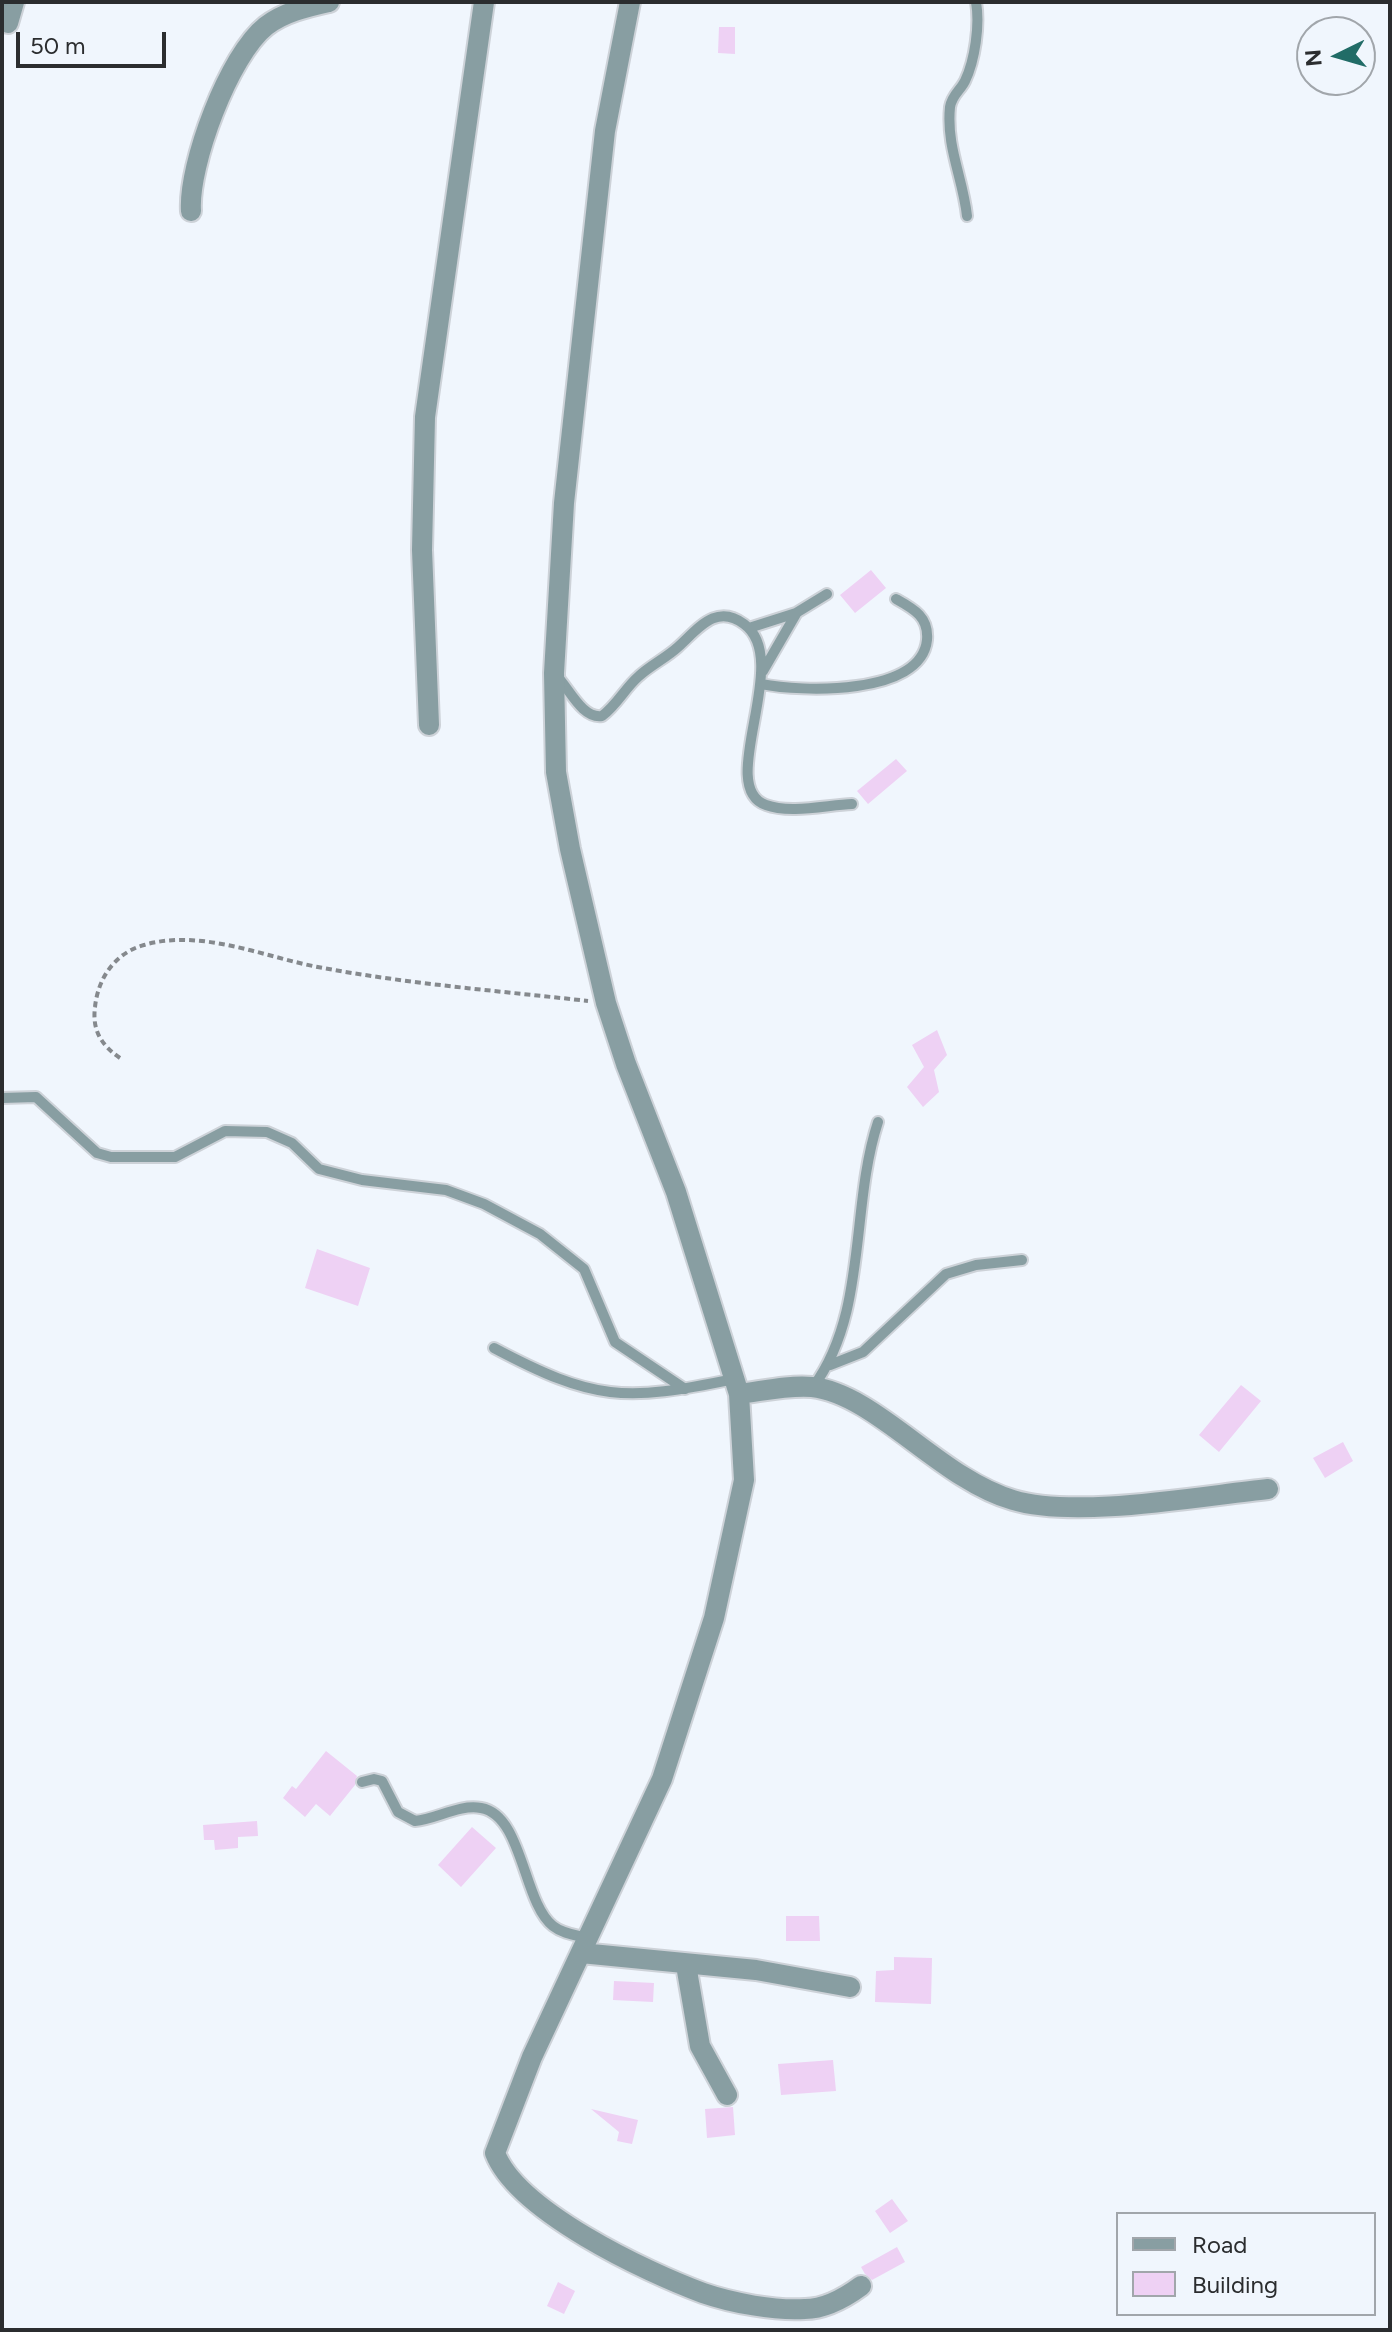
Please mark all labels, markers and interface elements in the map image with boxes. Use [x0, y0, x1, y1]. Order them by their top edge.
scale bar [20, 16, 170, 66]
north arrow [1296, 16, 1376, 96]
text: 50 m [30, 31, 86, 60]
text: N [1299, 48, 1328, 68]
legend [1116, 2212, 1376, 2316]
text: Road [1192, 2230, 1247, 2259]
text: Building [1192, 2270, 1278, 2299]

